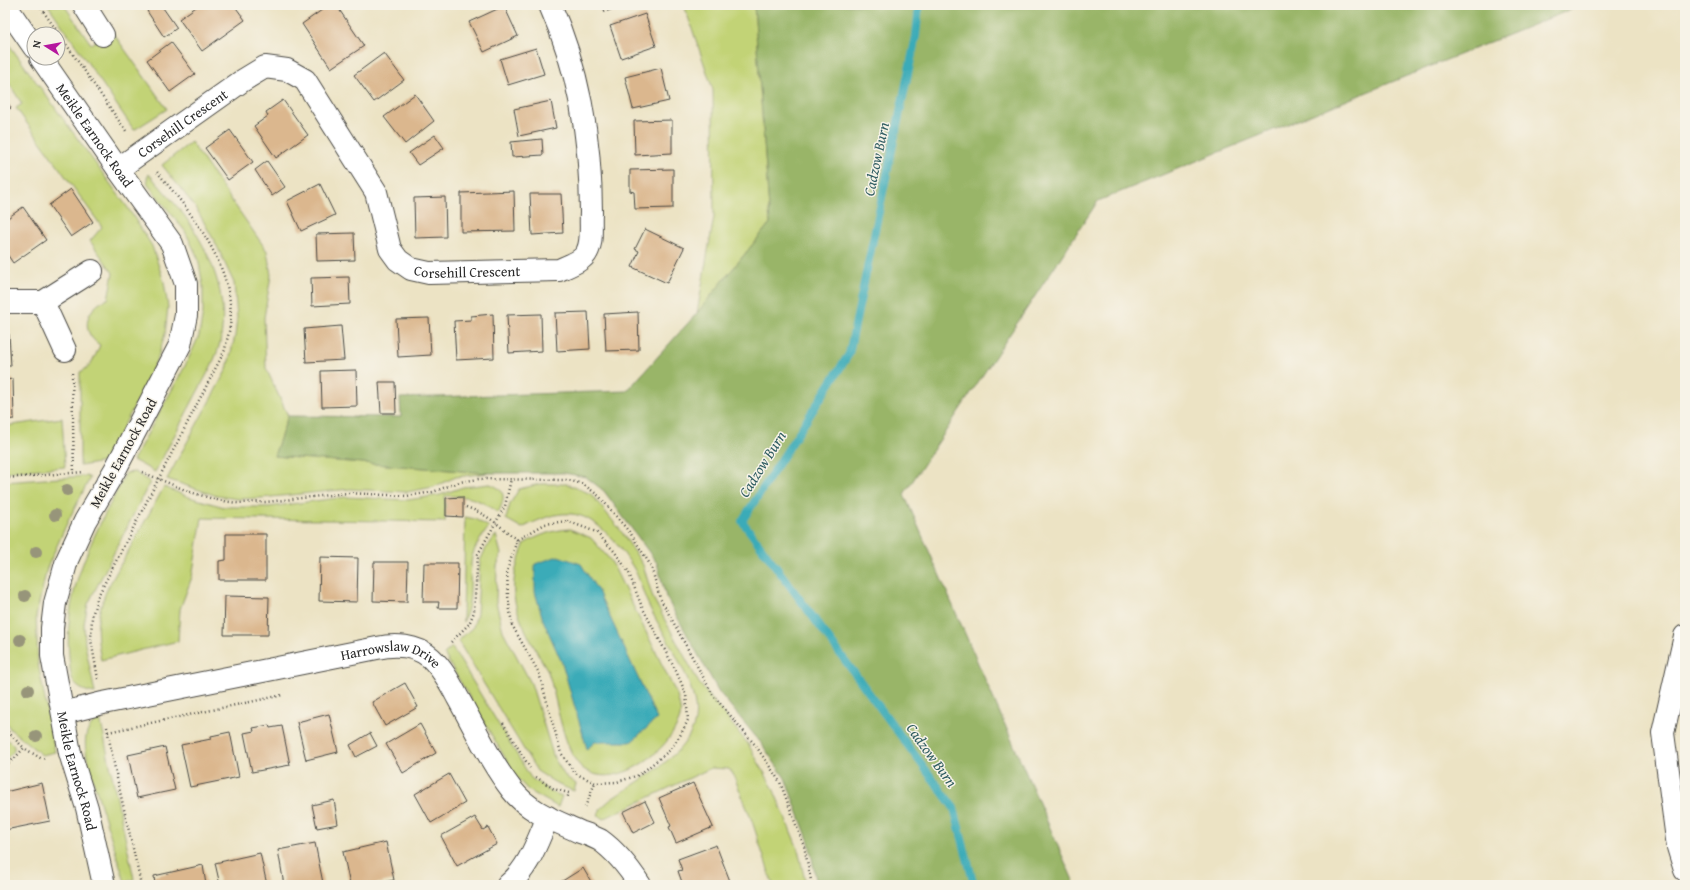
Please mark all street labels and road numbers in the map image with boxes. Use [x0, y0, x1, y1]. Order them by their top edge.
street label: Meikle Earnock Road [51, 79, 138, 192]
street label: Corsehill Crescent [133, 84, 232, 162]
street label: Corsehill Crescent [412, 260, 521, 283]
street label: Meikle Earnock Road [85, 394, 162, 511]
street label: Harrowslaw Drive [339, 636, 446, 673]
street label: Meikle Earnock Road [52, 710, 102, 833]

